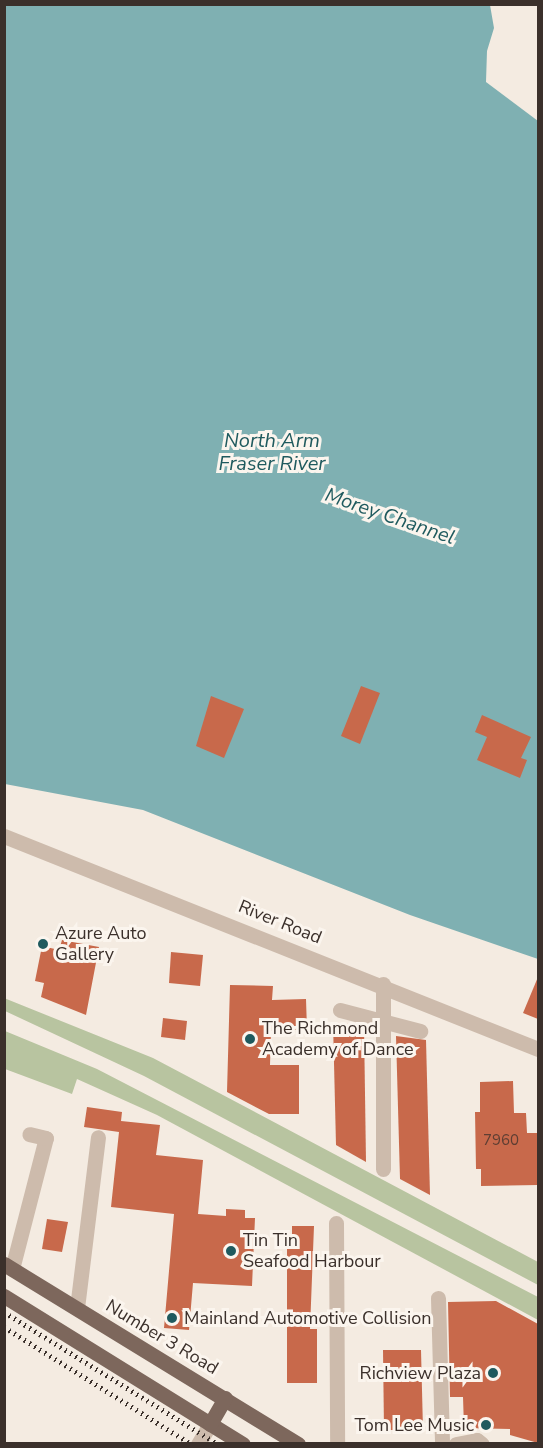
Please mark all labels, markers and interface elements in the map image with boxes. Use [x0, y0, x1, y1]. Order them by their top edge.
water label: North Arm Fraser River [219, 429, 325, 476]
water label: Morey Channel [322, 483, 458, 549]
street label: River Road [235, 896, 325, 948]
place label: Azure Auto Gallery [55, 923, 147, 966]
marker: Azure Auto Gallery [36, 937, 50, 951]
place label: The Richmond Academy of Dance [262, 1018, 413, 1060]
marker: The Richmond Academy of Dance [243, 1032, 257, 1046]
house number: 7960 [483, 1132, 519, 1150]
place label: Tin Tin Seafood Harbour [243, 1230, 381, 1272]
marker: Tin Tin Seafood Harbour [224, 1244, 238, 1258]
street label: Number 3 Road [102, 1295, 222, 1379]
place label: Mainland Automotive Collision [184, 1307, 432, 1329]
marker: Mainland Automotive Collision [165, 1311, 179, 1325]
place label: Richview Plaza [360, 1362, 481, 1384]
marker: Richview Plaza [486, 1366, 500, 1380]
place label: Tom Lee Music [354, 1414, 474, 1436]
marker: Tom Lee Music [479, 1418, 493, 1432]

